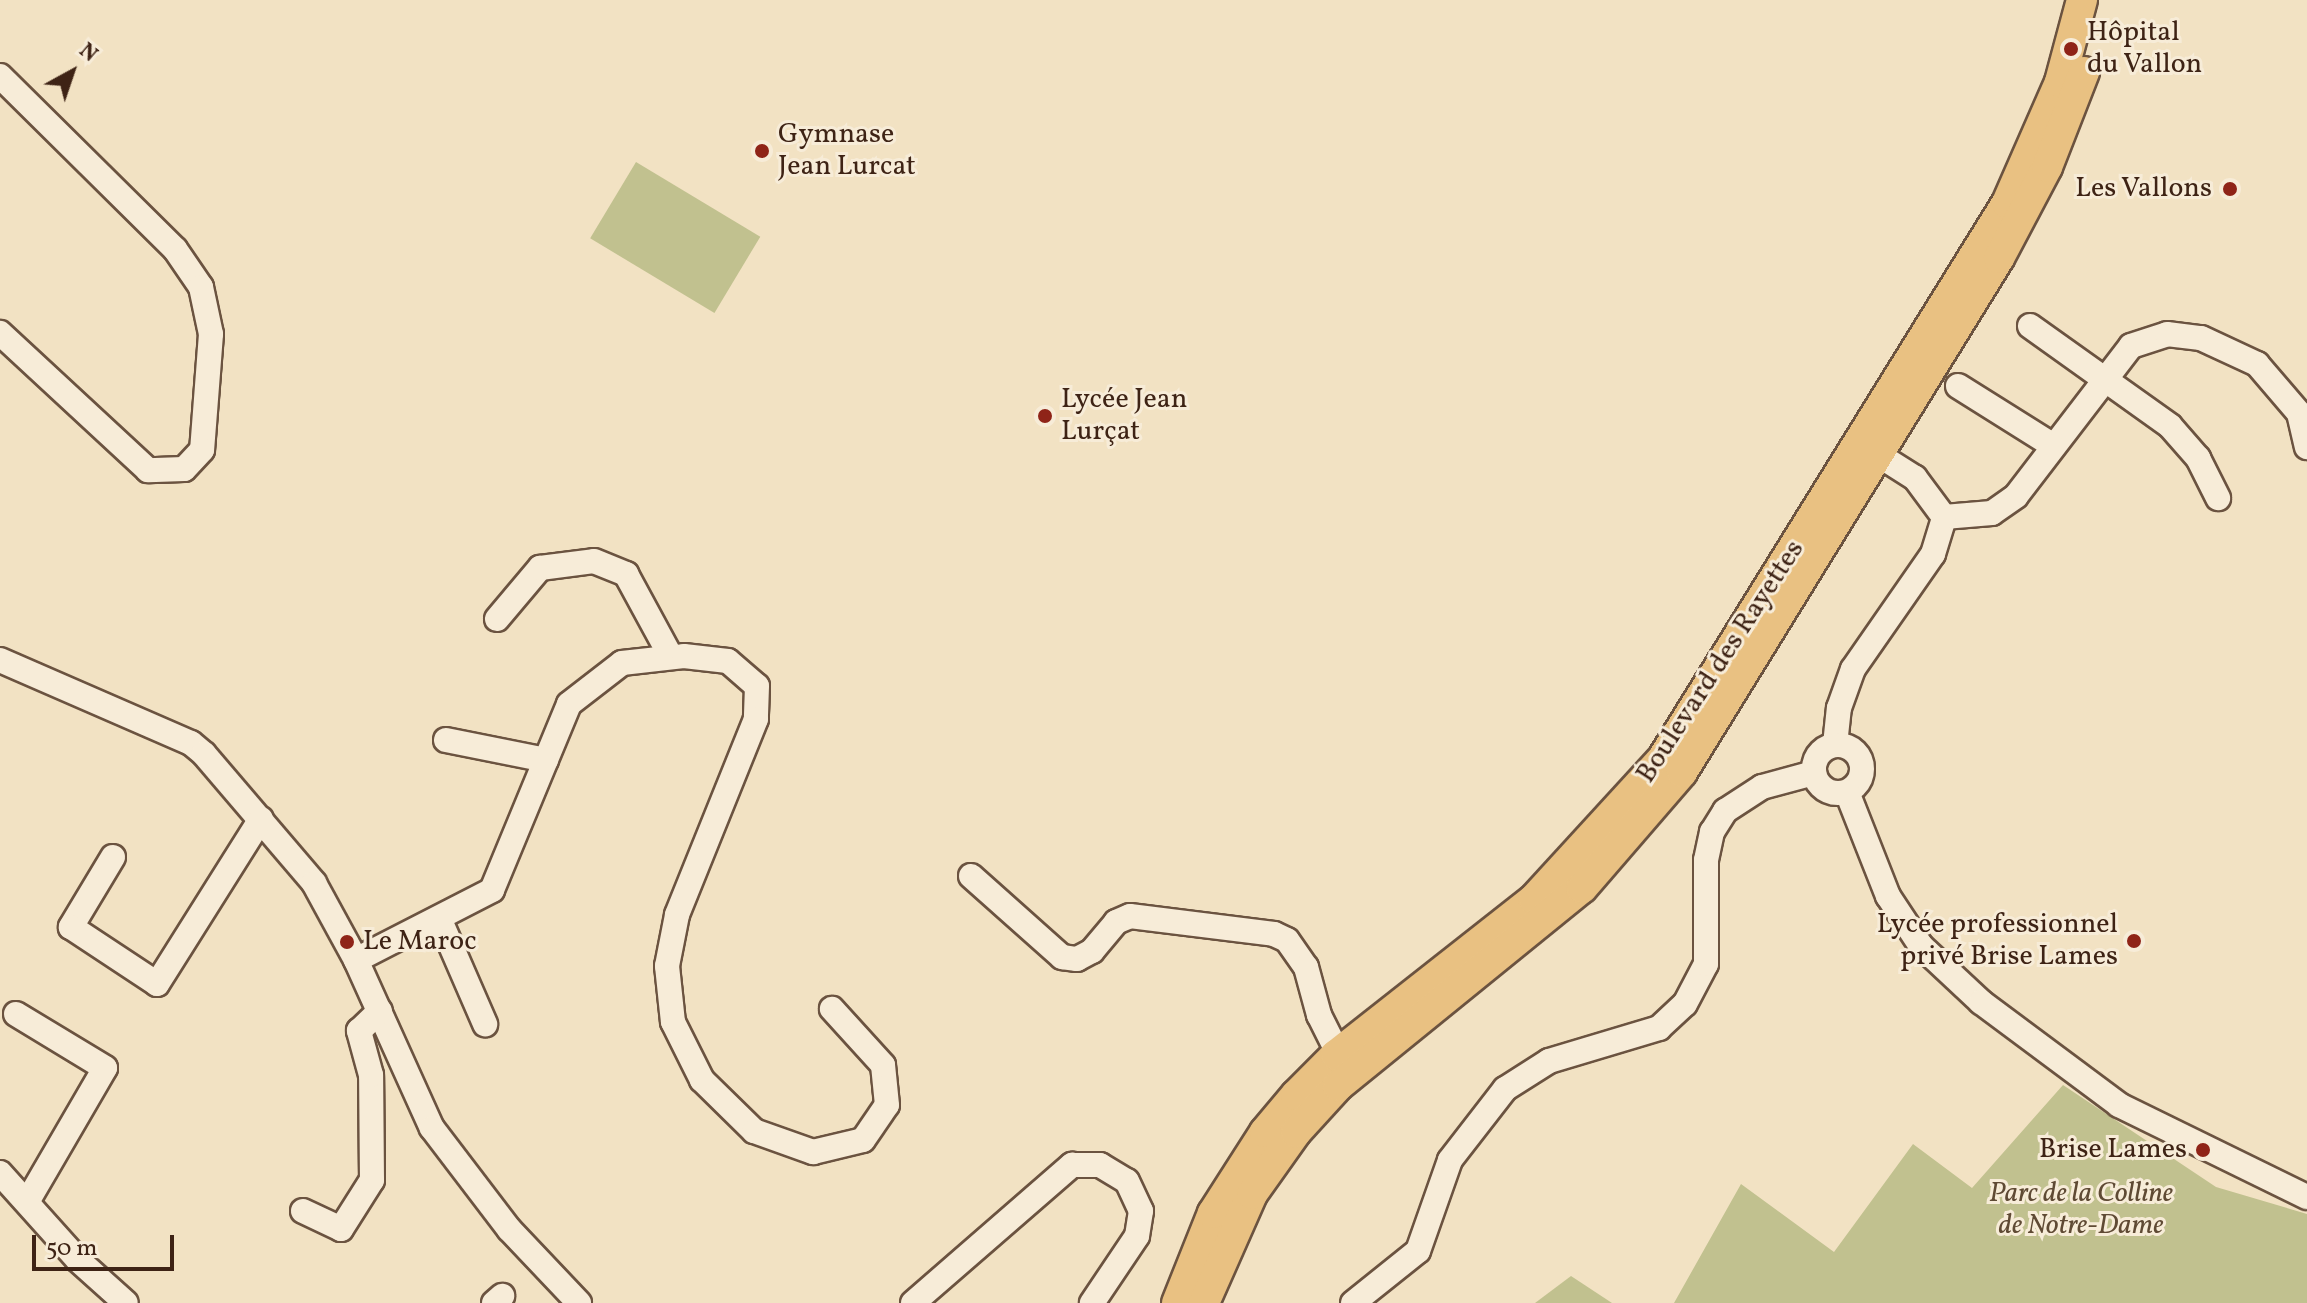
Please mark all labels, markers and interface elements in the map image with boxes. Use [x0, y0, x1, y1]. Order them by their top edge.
place label: Hôpital du Vallon [2087, 16, 2203, 82]
north arrow [32, 32, 112, 112]
text: N [72, 36, 104, 70]
marker: Hôpital du Vallon [2062, 40, 2080, 58]
place label: Gymnase Jean Lurcat [778, 118, 916, 184]
marker: Gymnase Jean Lurcat [753, 142, 771, 160]
place label: Les Vallons [2074, 172, 2212, 206]
marker: Les Vallons [2219, 178, 2241, 200]
place label: Lycée Jean Lurçat [1061, 383, 1187, 449]
marker: Lycée Jean Lurçat [1036, 407, 1054, 425]
street label: Boulevard des Rayettes [1630, 534, 1812, 790]
place label: Lycée professionnel privé Brise Lames [1877, 908, 2118, 974]
place label: Le Maroc [363, 925, 477, 959]
marker: Lycée professionnel privé Brise Lames [2125, 932, 2143, 950]
marker: Le Maroc [338, 933, 356, 951]
place label: Brise Lames [2039, 1133, 2187, 1167]
marker: Brise Lames [2194, 1141, 2212, 1159]
park label: Parc de la Colline de Notre-Dame [1989, 1177, 2173, 1243]
scale bar [36, 1219, 178, 1269]
text: 50 m [46, 1232, 98, 1266]

